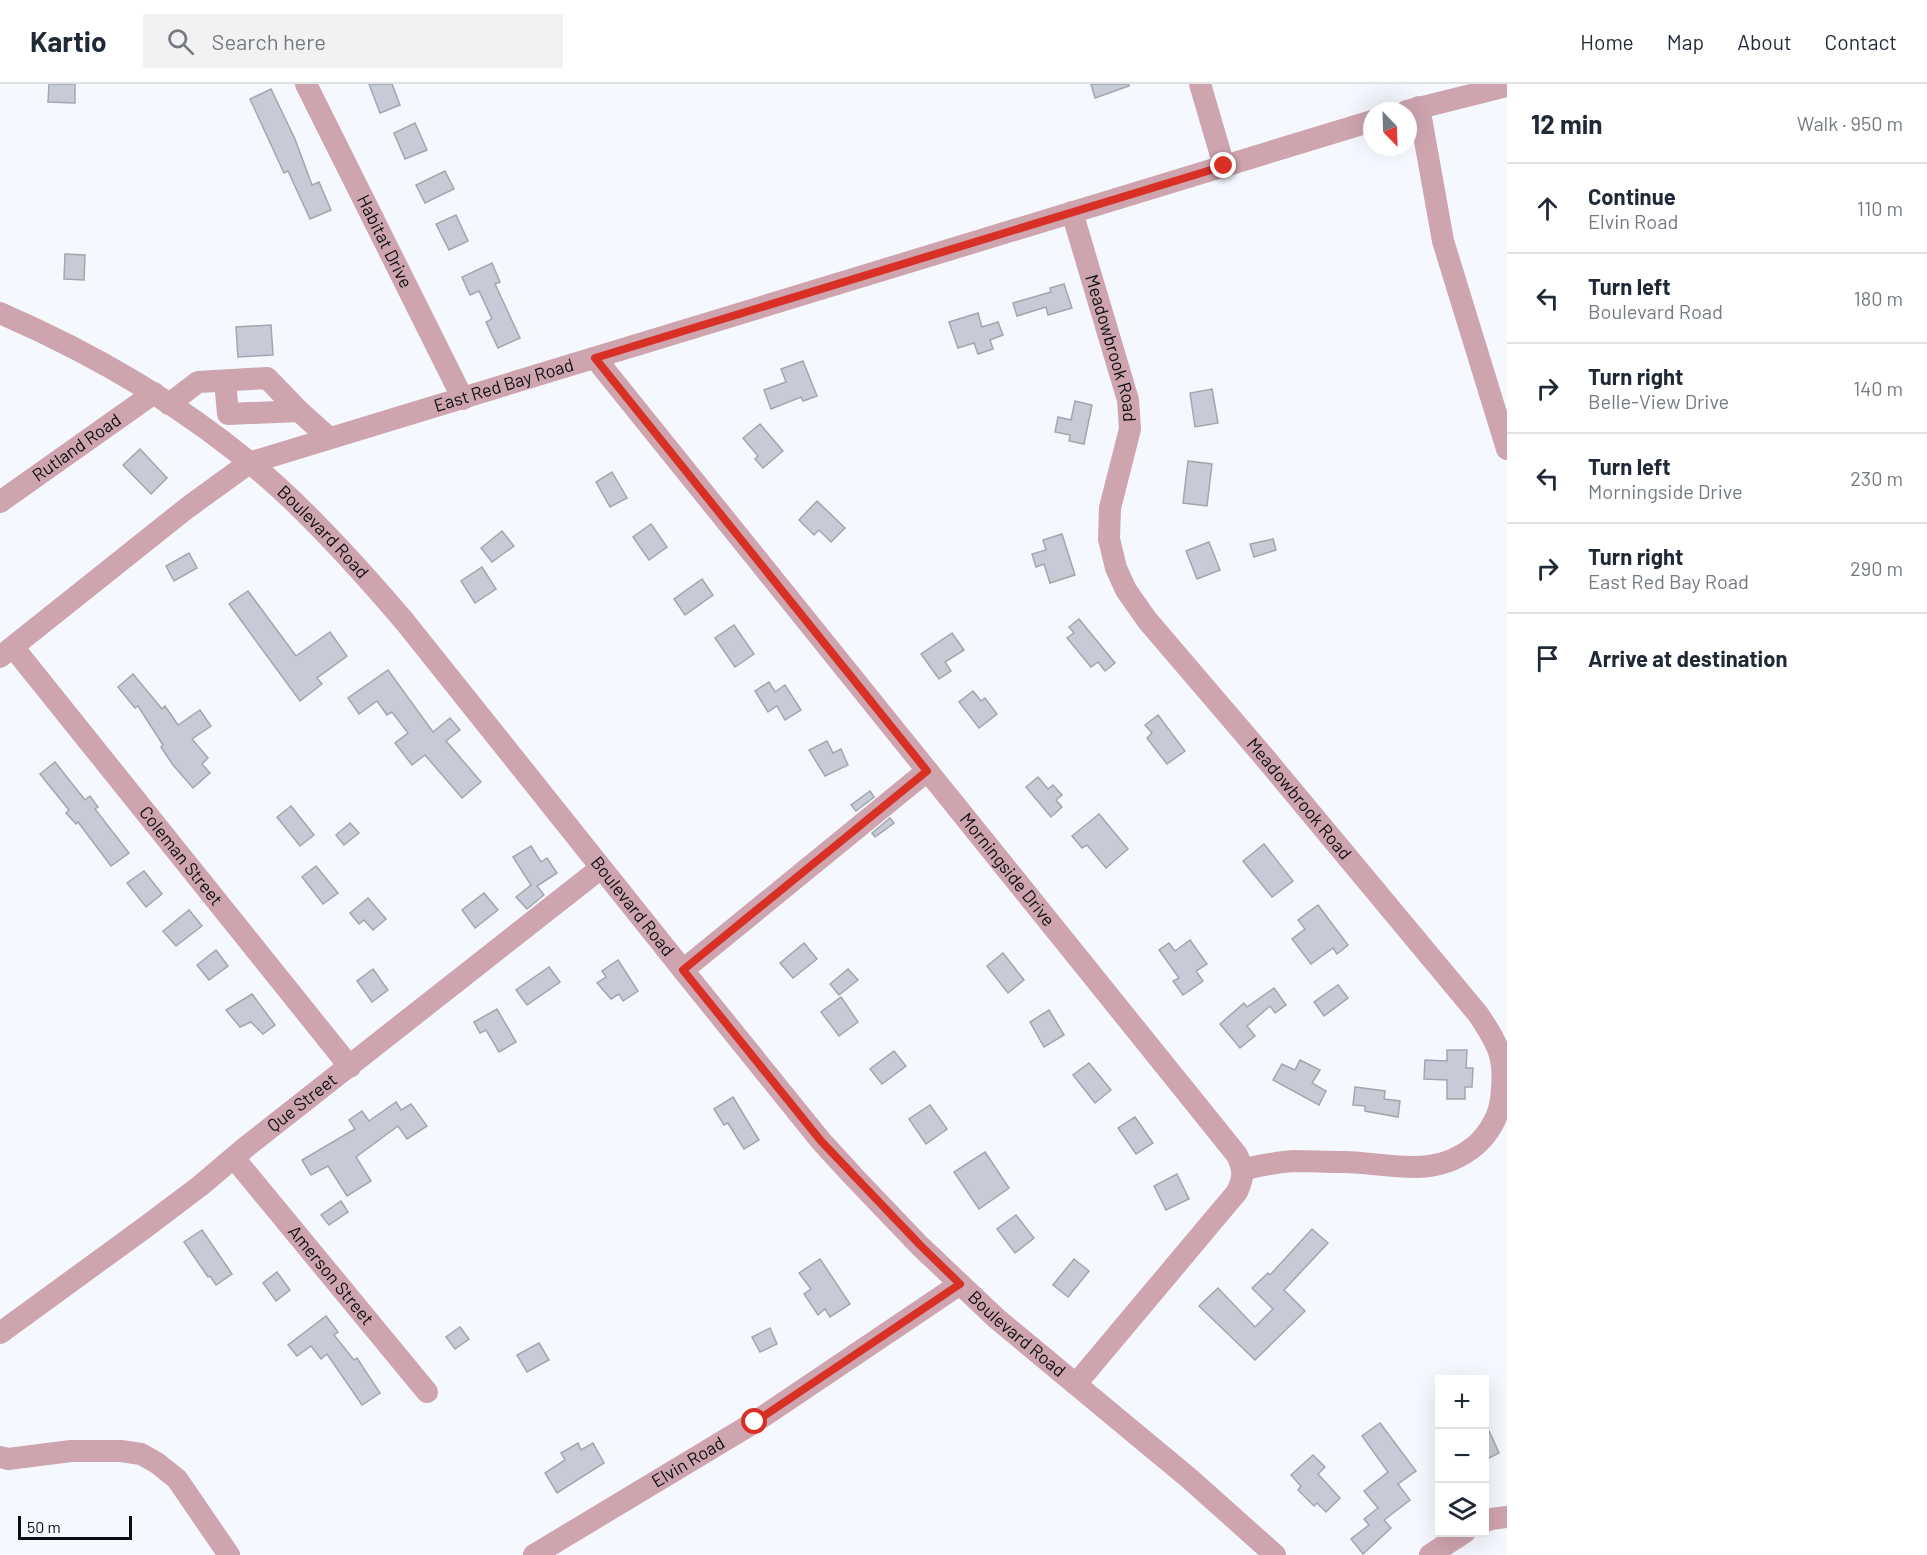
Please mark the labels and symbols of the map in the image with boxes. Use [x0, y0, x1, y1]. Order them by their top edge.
north arrow [1363, 102, 1417, 156]
route end [1210, 152, 1236, 178]
street label: Habitat Drive [353, 191, 418, 291]
street label: Meadowbrook Road [1081, 272, 1141, 423]
street label: East Red Bay Road [431, 353, 576, 416]
street label: Rutland Road [28, 408, 125, 486]
street label: Boulevard Road [273, 480, 374, 583]
street label: Meadowbrook Road [1242, 733, 1357, 864]
street label: Coleman Street [135, 801, 228, 910]
street label: Morningside Drive [956, 808, 1060, 930]
street label: Boulevard Road [587, 852, 680, 960]
street label: Que Street [262, 1068, 341, 1136]
street label: Amerson Street [284, 1220, 379, 1329]
street label: Boulevard Road [964, 1285, 1070, 1381]
route start [741, 1408, 767, 1434]
street label: Elvin Road [647, 1431, 728, 1492]
scale bar [18, 1513, 132, 1540]

